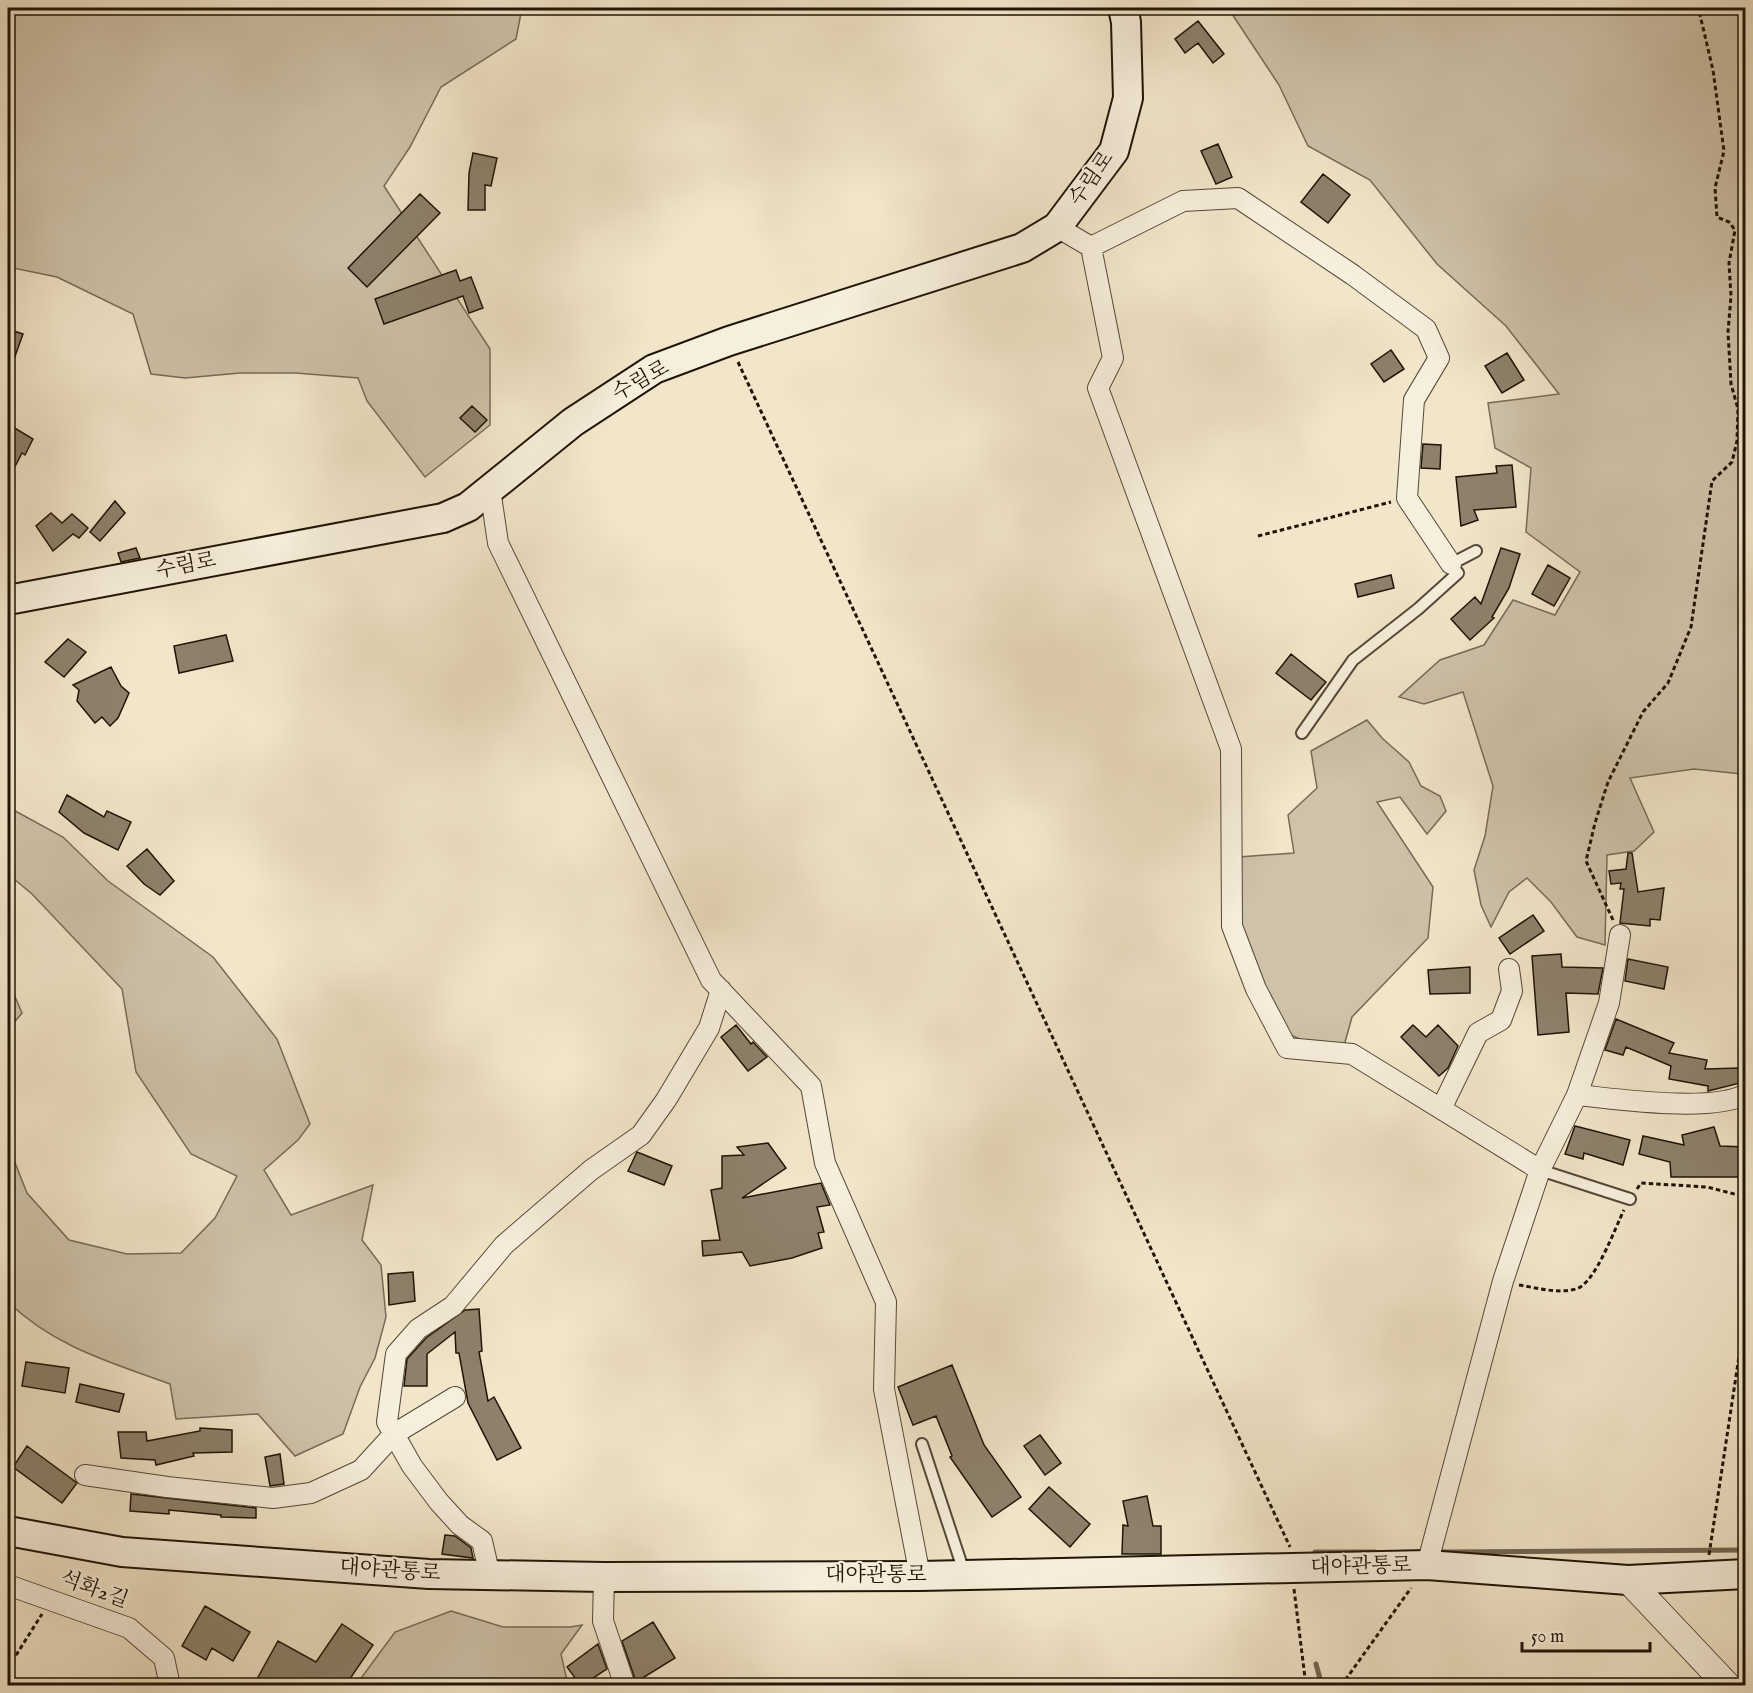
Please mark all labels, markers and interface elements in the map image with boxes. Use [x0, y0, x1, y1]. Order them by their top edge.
street label: 수림로 [1063, 146, 1121, 212]
street label: 수림로 [608, 354, 674, 408]
street label: 수림로 [154, 547, 218, 585]
street label: 대야관통로 [1310, 1553, 1412, 1581]
street label: 대야관통로 [338, 1554, 442, 1588]
street label: 대야관통로 [825, 1562, 927, 1589]
street label: 석화2길 [56, 1565, 132, 1615]
scale bar [1522, 1615, 1650, 1653]
text: 50 m [1531, 1626, 1564, 1649]

